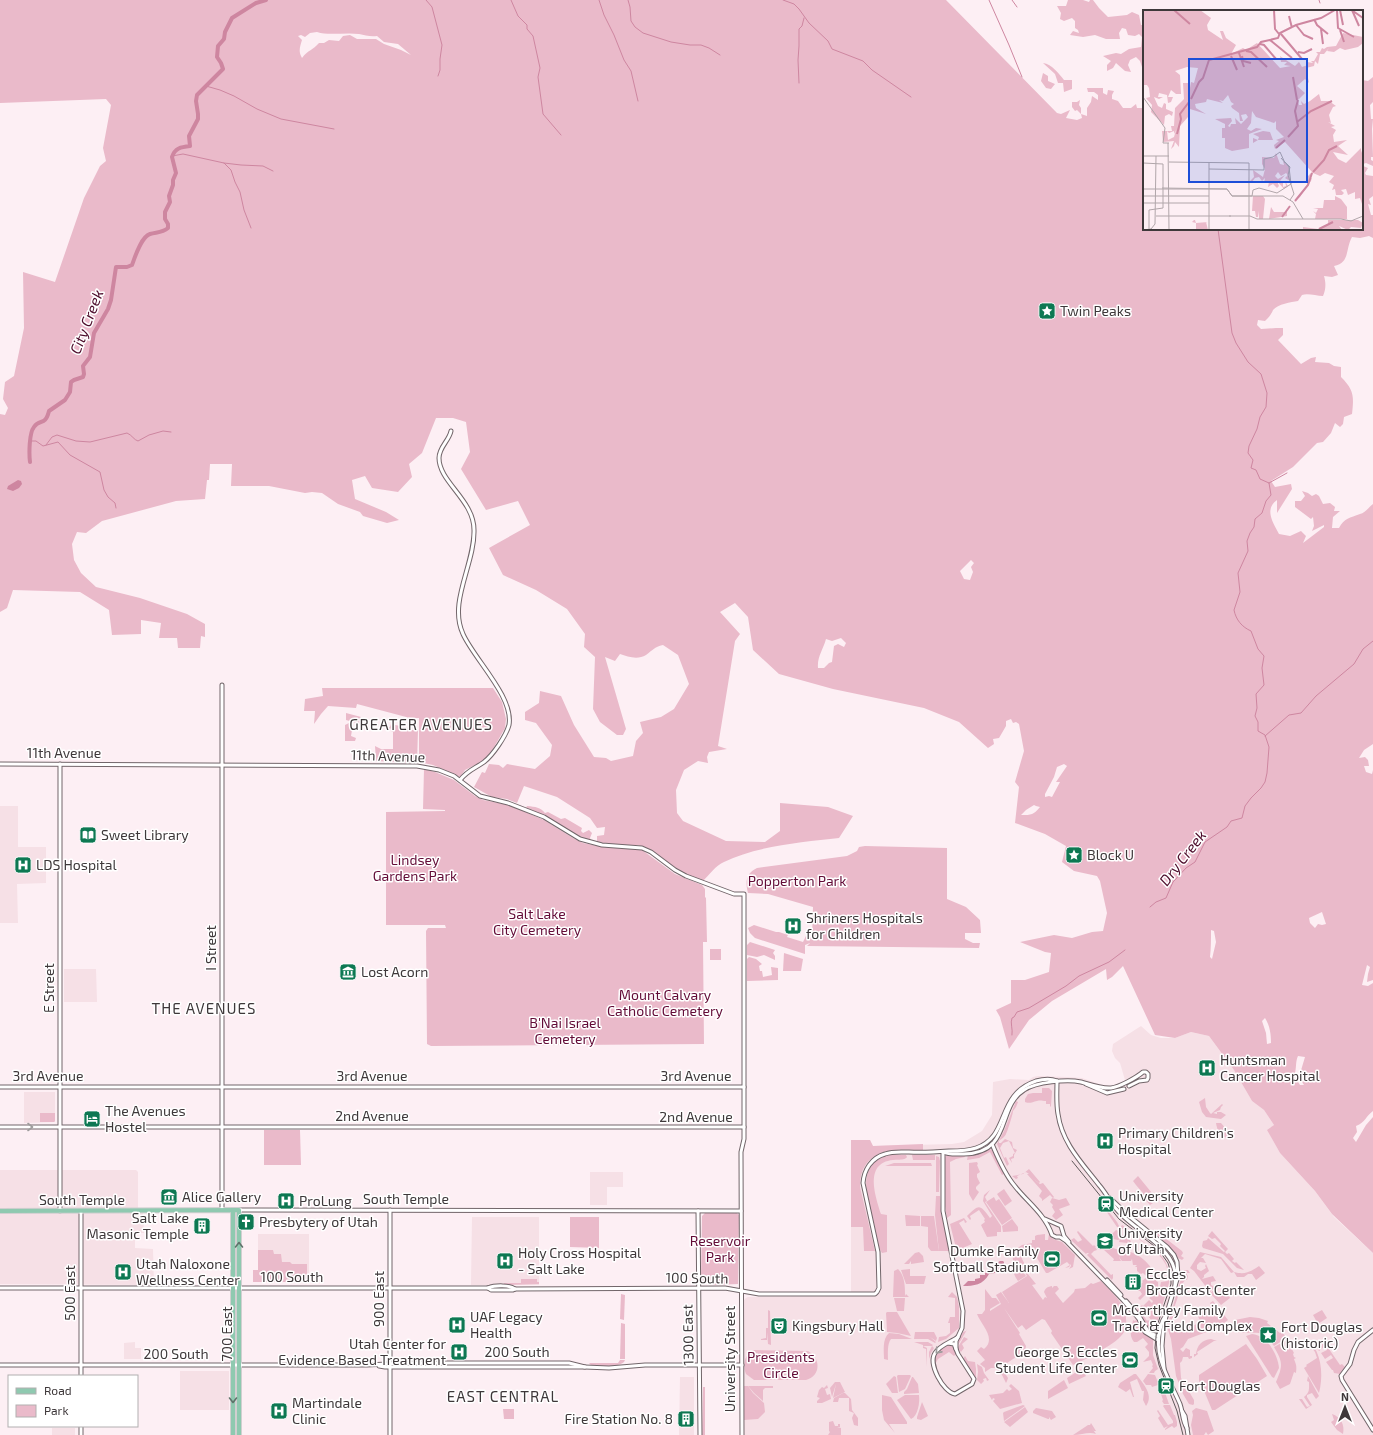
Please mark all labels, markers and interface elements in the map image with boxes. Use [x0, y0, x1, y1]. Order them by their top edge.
inset map [1143, 10, 1363, 230]
water label: City Creek [66, 287, 108, 357]
place icon: Twin Peaks [1037, 301, 1057, 321]
place label: Twin Peaks [1060, 302, 1131, 319]
district label: GREATER AVENUES [349, 715, 493, 733]
street label: 11th Avenue [27, 744, 101, 761]
street label: 11th Avenue [351, 746, 425, 765]
library icon: Sweet Library [78, 825, 98, 845]
place label: Sweet Library [101, 826, 189, 843]
water label: Dry Creek [1155, 826, 1210, 889]
place icon: Block U [1064, 845, 1084, 865]
place label: Block U [1087, 846, 1134, 863]
park label: Lindsey Gardens Park [373, 851, 457, 884]
hospital icon: LDS Hospital [13, 855, 33, 875]
place label: LDS Hospital [36, 856, 117, 873]
park label: Popperton Park [748, 872, 846, 889]
park label: Salt Lake City Cemetery [493, 905, 582, 938]
place label: Shriners Hospitals for Children [806, 909, 923, 942]
hospital icon: Shriners Hospitals for Children [783, 916, 803, 936]
street label: I Street [202, 925, 219, 971]
museum icon: Lost Acorn [338, 962, 358, 982]
street label: E Street [40, 963, 57, 1013]
place label: Lost Acorn [361, 963, 429, 980]
park label: Mount Calvary Catholic Cemetery [607, 986, 724, 1019]
district label: THE AVENUES [152, 999, 256, 1017]
park label: B'Nai Israel Cemetery [529, 1014, 602, 1047]
place label: Huntsman Cancer Hospital [1220, 1051, 1321, 1084]
hospital icon: Huntsman Cancer Hospital [1197, 1058, 1217, 1078]
street label: 3rd Avenue [13, 1067, 83, 1084]
street label: 3rd Avenue [337, 1067, 407, 1084]
street label: 3rd Avenue [661, 1067, 731, 1084]
place label: The Avenues Hostel [105, 1102, 186, 1135]
street label: 2nd Avenue [335, 1107, 409, 1124]
street label: 2nd Avenue [659, 1108, 733, 1125]
hotel icon: The Avenues Hostel [82, 1109, 102, 1129]
one-way arrow [27, 1123, 33, 1131]
place label: Primary Children's Hospital [1118, 1124, 1234, 1157]
hospital icon: Primary Children's Hospital [1095, 1131, 1115, 1151]
museum icon: Alice Gallery [159, 1187, 179, 1207]
place label: University Medical Center [1119, 1187, 1214, 1220]
place label: Alice Gallery [182, 1188, 262, 1205]
street label: South Temple [363, 1190, 449, 1207]
street label: South Temple [39, 1191, 125, 1208]
hospital icon: ProLung [276, 1191, 296, 1211]
place label: ProLung [299, 1192, 352, 1209]
station icon: University Medical Center [1096, 1194, 1116, 1214]
place label: Salt Lake Masonic Temple [87, 1209, 189, 1242]
church icon: Presbytery of Utah [236, 1212, 256, 1232]
place label: Presbytery of Utah [259, 1213, 378, 1230]
building icon: Salt Lake Masonic Temple [192, 1216, 212, 1236]
place label: University of Utah [1118, 1224, 1183, 1257]
school or university icon: University of Utah [1095, 1231, 1115, 1251]
park label: Reservoir Park [690, 1232, 751, 1265]
one-way arrow [235, 1242, 243, 1248]
place label: Dumke Family Softball Stadium [933, 1242, 1040, 1275]
place label: Holy Cross Hospital - Salt Lake [518, 1244, 642, 1277]
sports icon: Dumke Family Softball Stadium [1042, 1249, 1062, 1269]
hospital icon: Holy Cross Hospital - Salt Lake [495, 1251, 515, 1271]
place label: Utah Naloxone Wellness Center [136, 1255, 240, 1288]
hospital icon: Utah Naloxone Wellness Center [113, 1262, 133, 1282]
street label: 500 East [61, 1265, 78, 1321]
place label: Eccles Broadcast Center [1146, 1265, 1256, 1298]
street label: 100 South [261, 1268, 323, 1285]
street label: 100 South [665, 1268, 729, 1287]
street label: 900 East [370, 1271, 387, 1327]
building icon: Eccles Broadcast Center [1123, 1272, 1143, 1292]
place label: McCarthey Family Track & Field Complex [1112, 1301, 1253, 1334]
street label: 1300 East [678, 1304, 697, 1366]
street label: 700 East [218, 1306, 235, 1362]
street label: University Street [721, 1306, 738, 1412]
place label: UAF Legacy Health [470, 1308, 543, 1341]
sports icon: McCarthey Family Track & Field Complex [1089, 1308, 1109, 1328]
hospital icon: UAF Legacy Health [447, 1315, 467, 1335]
theatre icon: Kingsbury Hall [769, 1316, 789, 1336]
place label: Kingsbury Hall [792, 1317, 885, 1334]
place label: Fort Douglas (historic) [1281, 1318, 1362, 1351]
place icon: Fort Douglas (historic) [1258, 1325, 1278, 1345]
place label: Utah Center for Evidence Based Treatment [278, 1335, 446, 1368]
hospital icon: Utah Center for Evidence Based Treatment [449, 1342, 469, 1362]
street label: 200 South [484, 1343, 550, 1360]
place label: George S. Eccles Student Life Center [995, 1343, 1117, 1376]
street label: 200 South [143, 1345, 209, 1362]
one-way arrow [935, 1346, 942, 1354]
park label: Presidents Circle [747, 1348, 815, 1381]
sports icon: George S. Eccles Student Life Center [1120, 1350, 1140, 1370]
legend [8, 1375, 138, 1427]
station icon: Fort Douglas [1156, 1376, 1176, 1396]
place label: Fort Douglas [1179, 1377, 1260, 1394]
text: Road [44, 1383, 72, 1397]
district label: EAST CENTRAL [447, 1387, 559, 1405]
north arrow [1325, 1387, 1365, 1427]
text: N [1341, 1390, 1349, 1403]
place label: Martindale Clinic [292, 1394, 362, 1427]
one-way arrow [229, 1397, 237, 1403]
hospital icon: Martindale Clinic [269, 1401, 289, 1421]
text: Park [44, 1403, 69, 1417]
building icon: Fire Station No. 8 [676, 1409, 696, 1429]
place label: Fire Station No. 8 [564, 1410, 673, 1427]

